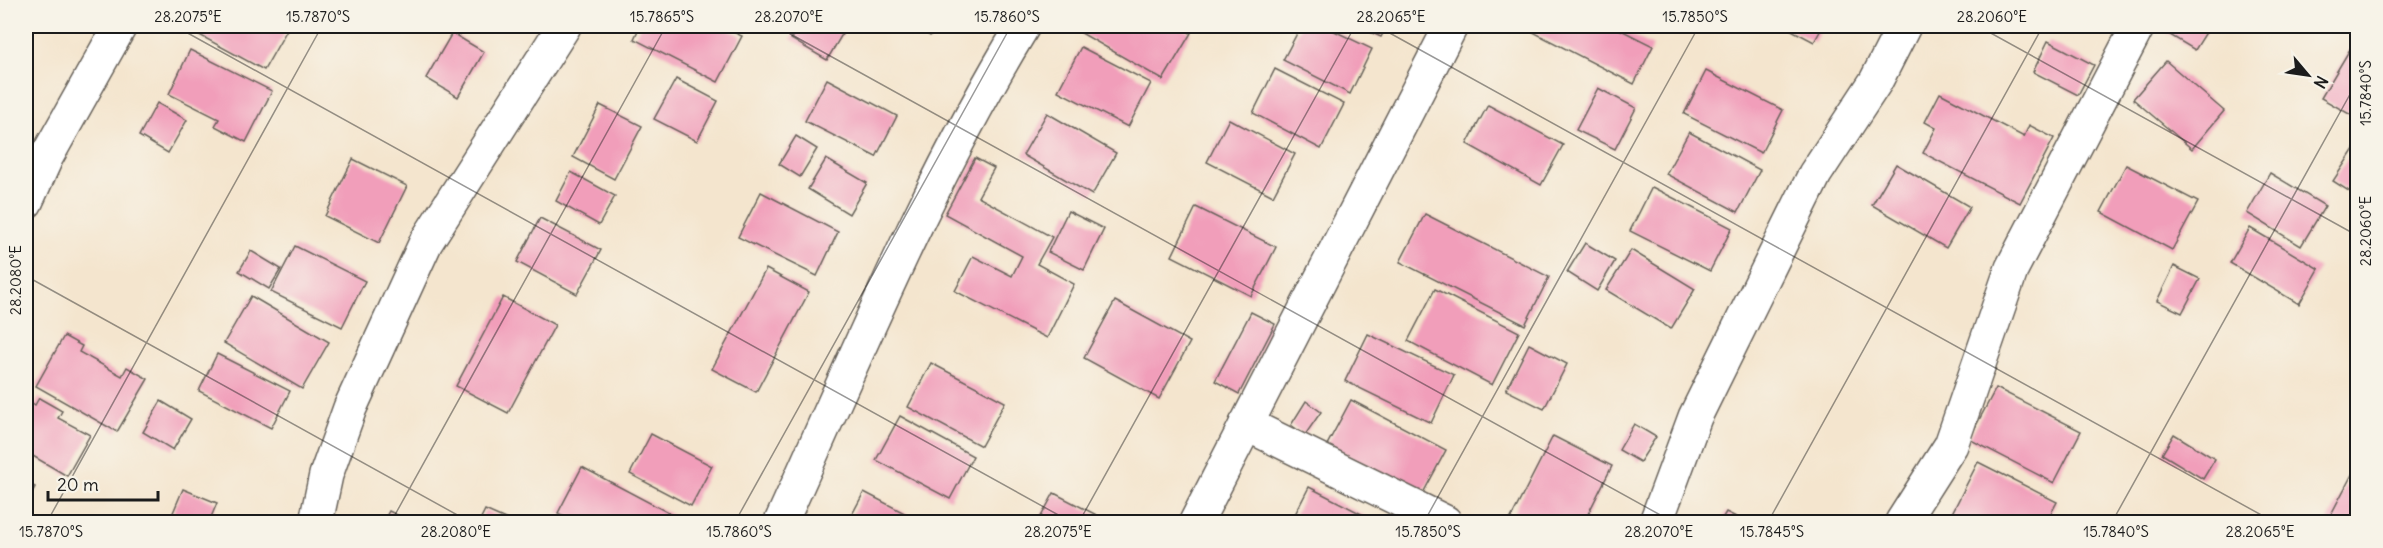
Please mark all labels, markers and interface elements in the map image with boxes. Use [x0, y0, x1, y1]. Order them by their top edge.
text: 28.2075°E [154, 7, 222, 26]
text: 15.7870°S [286, 7, 350, 26]
text: 15.7865°S [630, 7, 694, 26]
text: 28.2070°E [755, 7, 824, 26]
text: 15.7860°S [974, 7, 1040, 26]
text: 28.2065°E [1356, 7, 1426, 26]
text: 15.7850°S [1662, 7, 1728, 26]
text: 28.2060°E [1957, 7, 2027, 26]
north arrow [2278, 45, 2338, 105]
text: 15.7840°S [2356, 60, 2375, 126]
text: N [2310, 73, 2333, 92]
text: 28.2060°E [2356, 196, 2375, 266]
text: 28.2080°E [6, 245, 25, 315]
scale bar [48, 464, 158, 502]
text: 20 m [57, 473, 99, 496]
text: 15.7870°S [19, 522, 83, 541]
text: 28.2080°E [421, 522, 491, 541]
text: 15.7860°S [706, 522, 772, 541]
text: 28.2075°E [1024, 522, 1092, 541]
text: 15.7850°S [1395, 522, 1461, 541]
text: 28.2070°E [1625, 522, 1694, 541]
text: 15.7845°S [1740, 522, 1804, 541]
text: 15.7840°S [2083, 522, 2149, 541]
text: 28.2065°E [2225, 522, 2295, 541]

